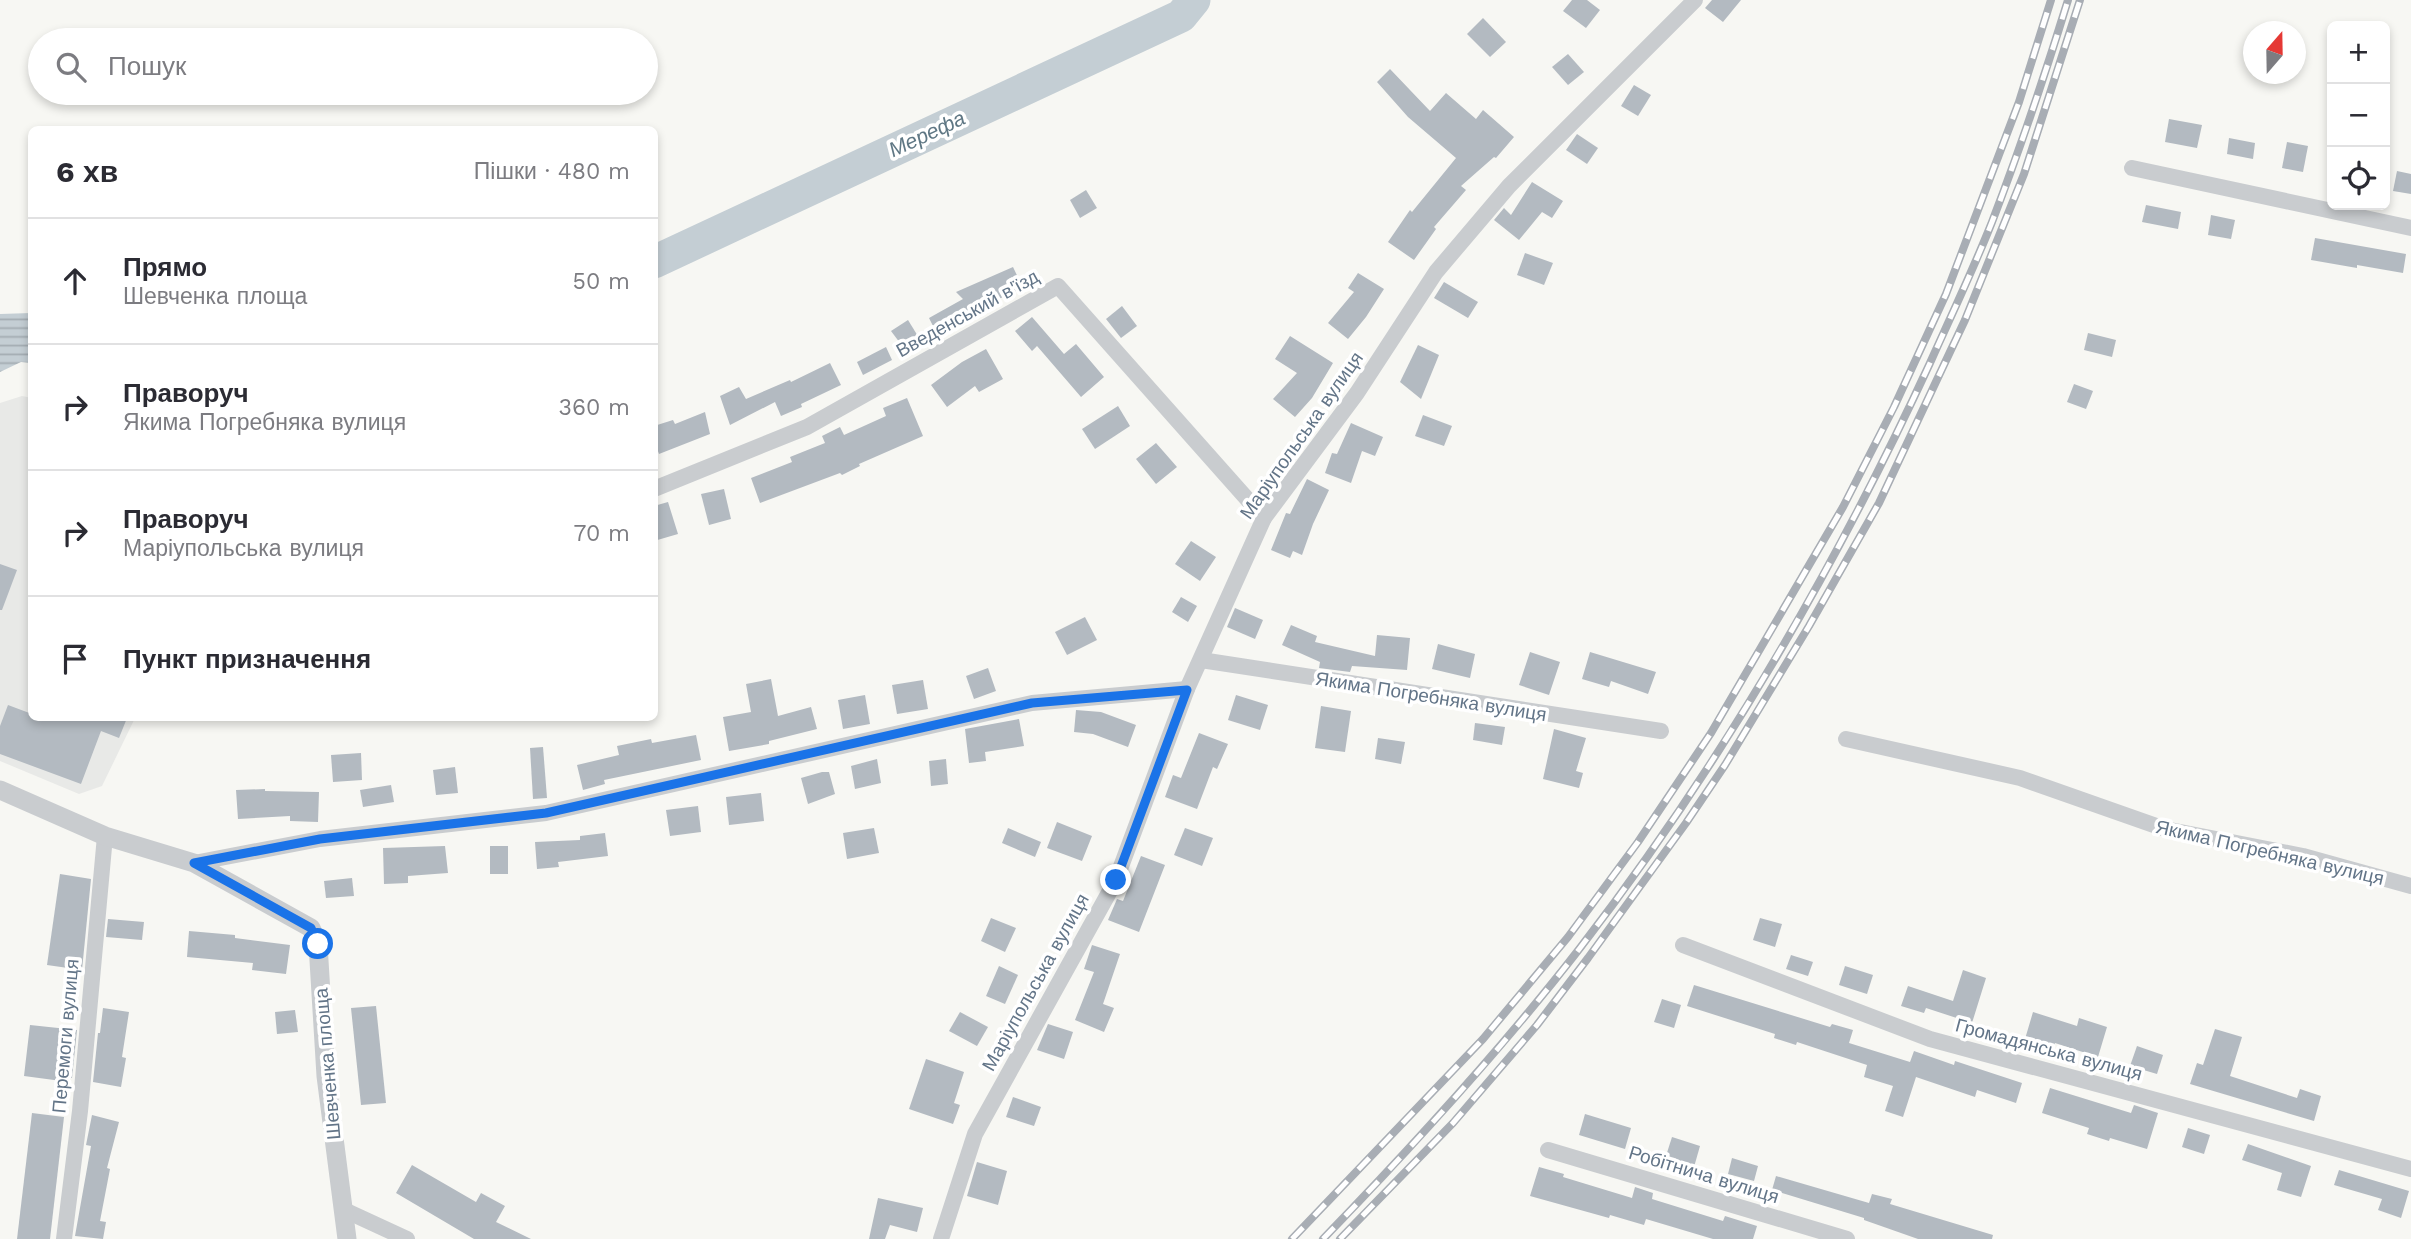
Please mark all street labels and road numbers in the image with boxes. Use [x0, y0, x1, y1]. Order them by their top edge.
street label: Введенський в'їзд [892, 265, 1043, 362]
street label: Маріупольська вулиця [1235, 347, 1368, 523]
street label: Якима Погребняка вулиця [1314, 667, 1548, 726]
street label: Якима Погребняка вулиця [2153, 815, 2386, 890]
street label: Маріупольська вулиця [977, 890, 1094, 1075]
street label: Перемоги вулиця [47, 958, 84, 1114]
street label: Шевченка площа [309, 987, 346, 1141]
street label: Громадянська вулиця [1953, 1013, 2145, 1086]
street label: Робітнича вулиця [1626, 1141, 1782, 1208]

